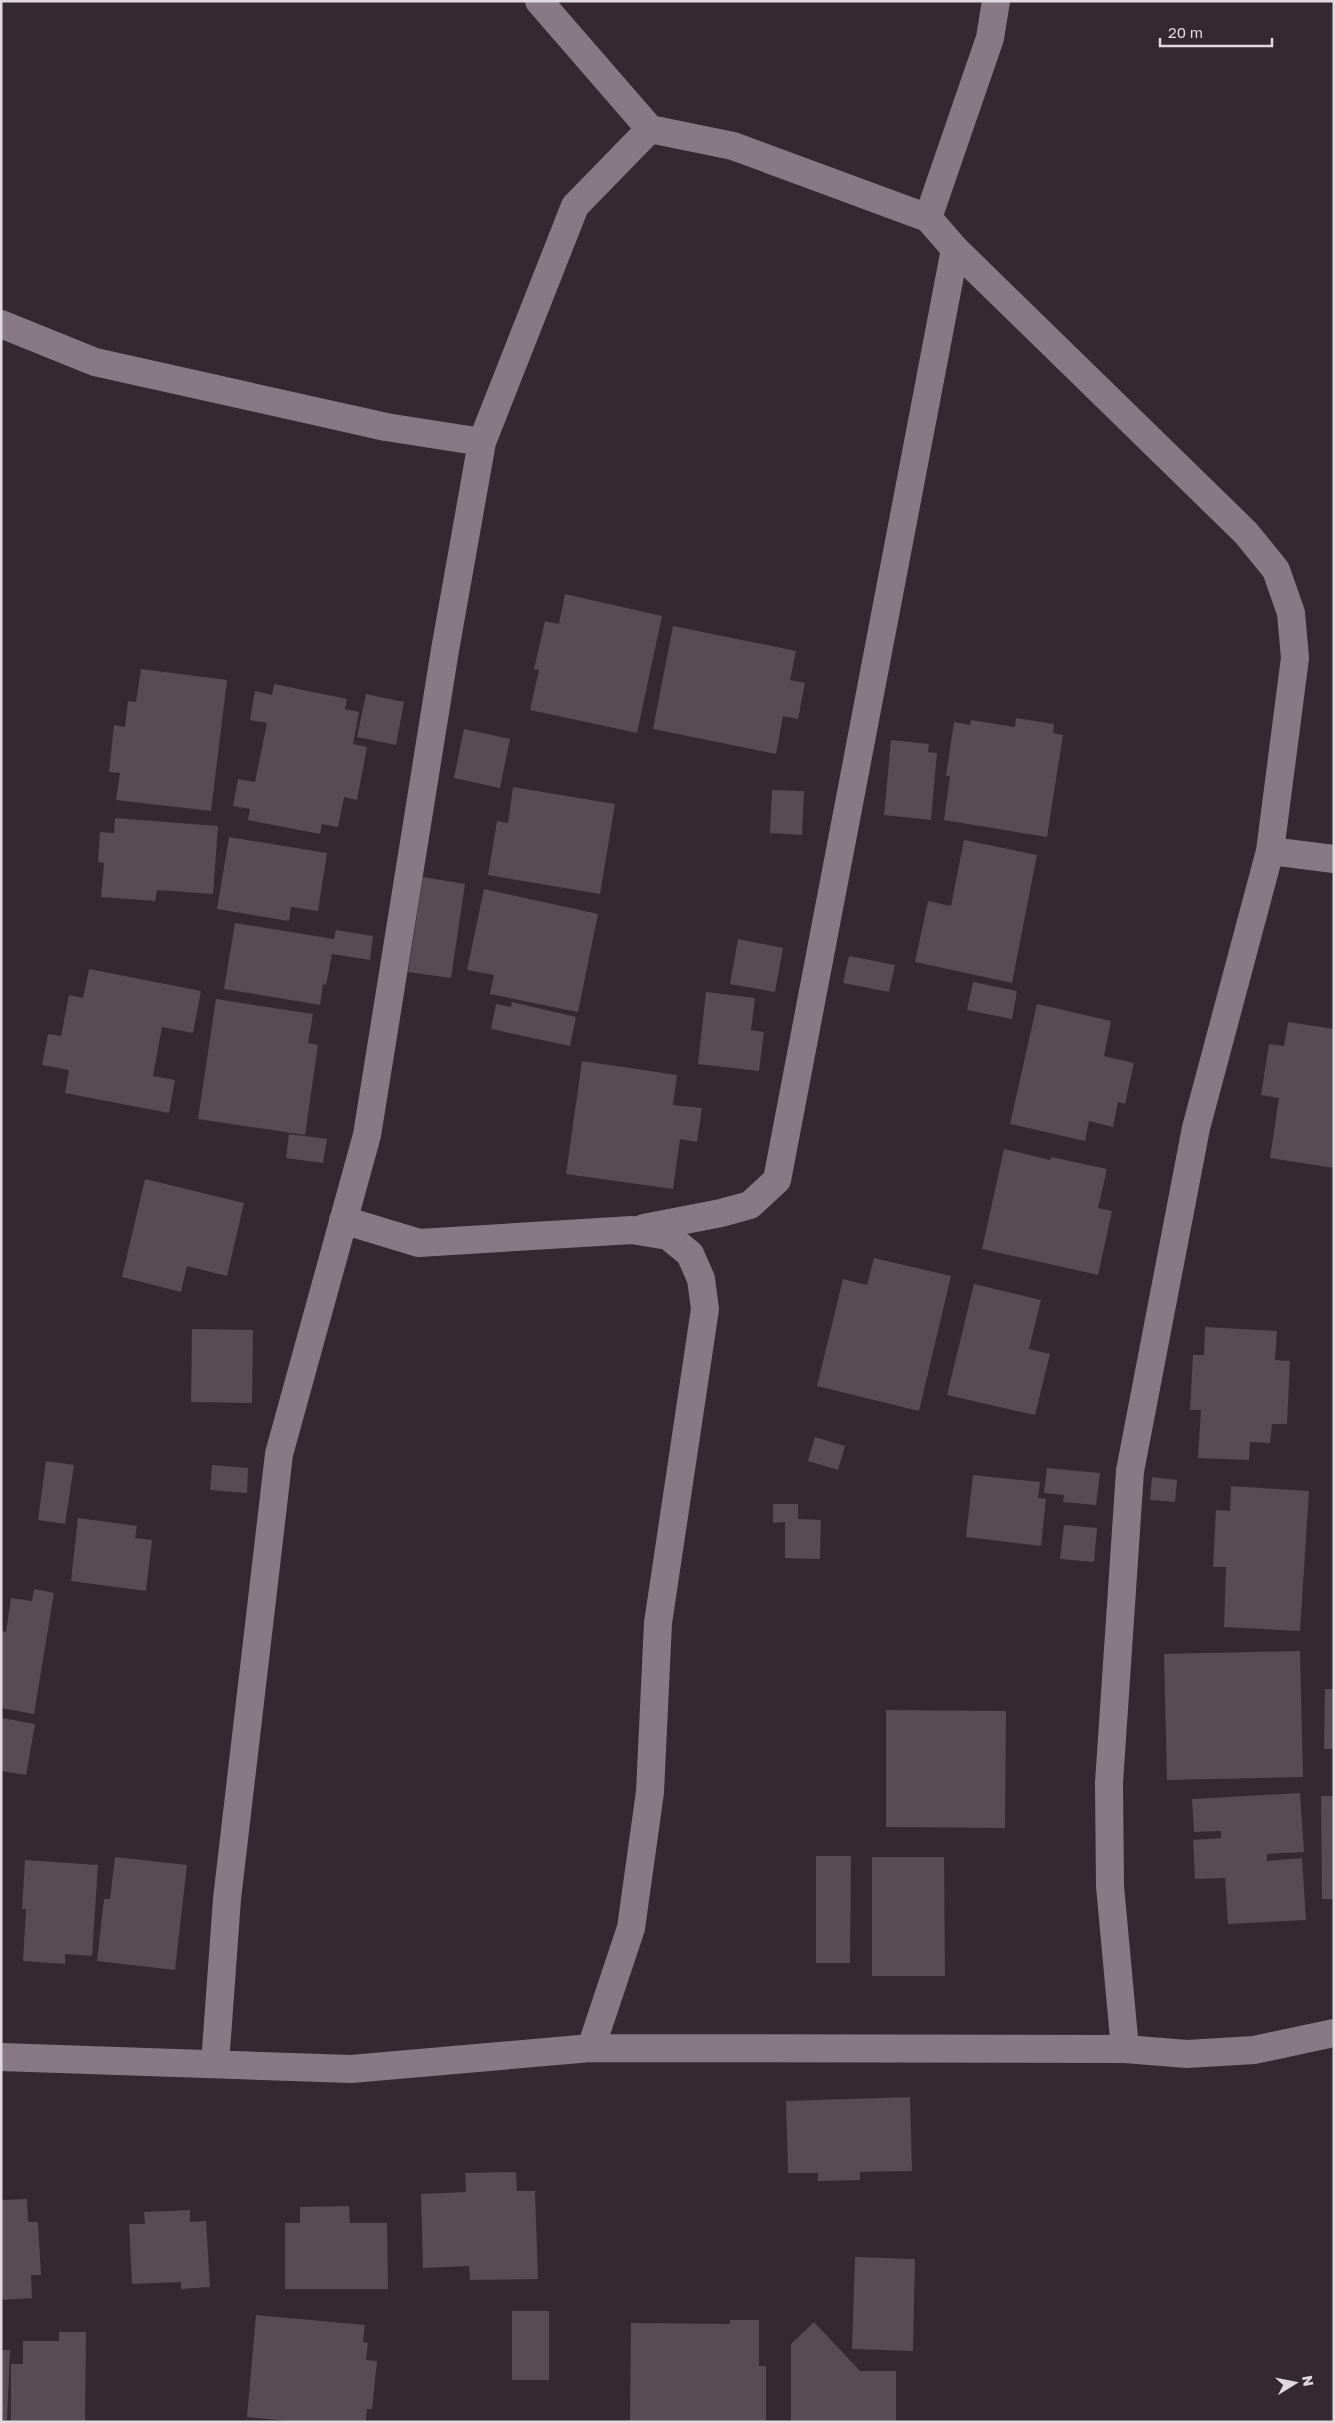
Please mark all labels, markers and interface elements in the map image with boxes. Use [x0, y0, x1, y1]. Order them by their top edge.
scale bar [1160, 15, 1272, 47]
text: 20 m [1168, 23, 1203, 41]
north arrow [1270, 2358, 1320, 2408]
text: N [1299, 2374, 1318, 2387]

